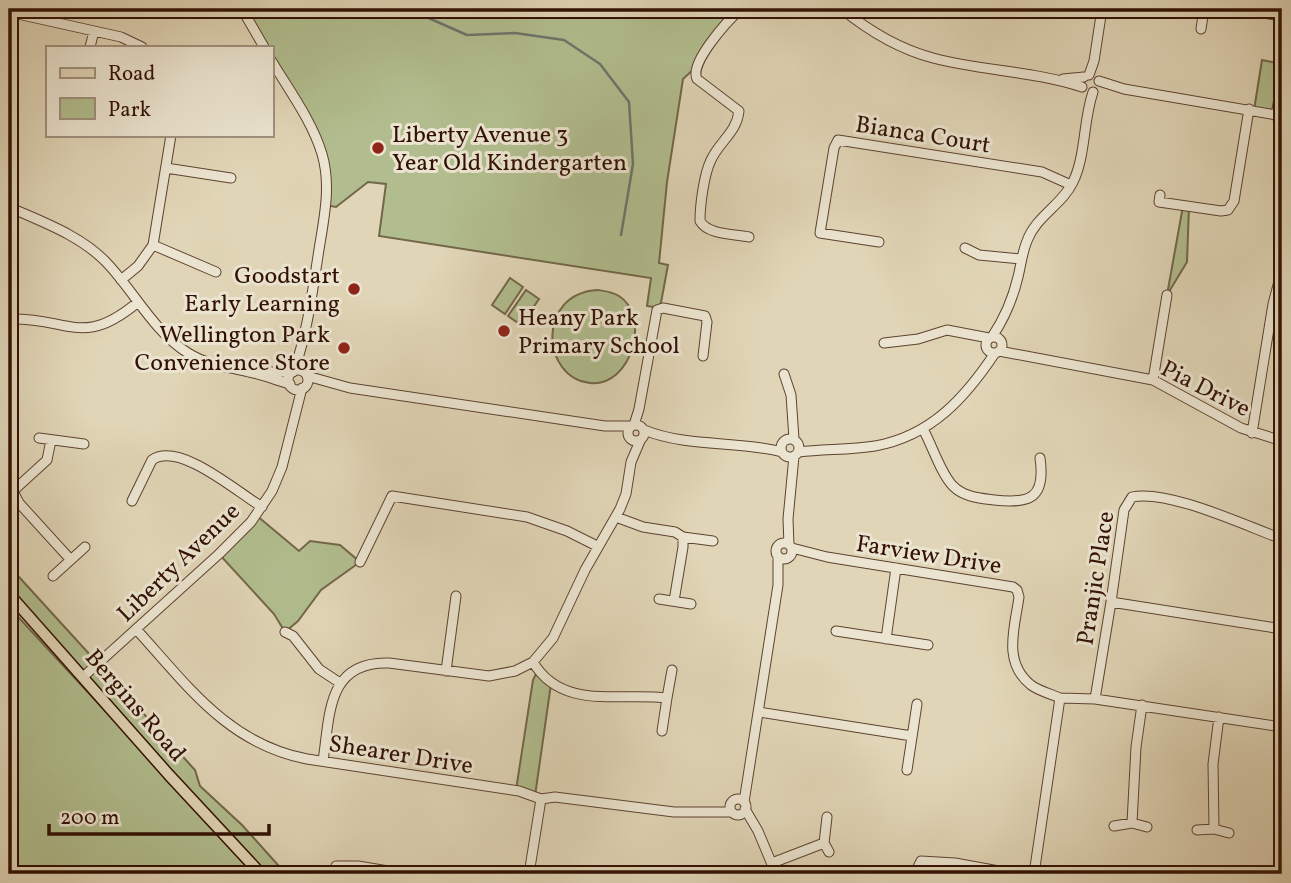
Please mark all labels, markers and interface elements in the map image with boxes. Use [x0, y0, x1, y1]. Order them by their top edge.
legend [46, 46, 273, 136]
text: Road [108, 60, 155, 89]
text: Park [108, 96, 151, 125]
street label: Bianca Court [853, 109, 993, 163]
place label: Liberty Avenue 3 Year Old Kindergarten [392, 119, 627, 181]
marker: Liberty Avenue 3 Year Old Kindergarten [370, 140, 386, 156]
place label: Goodstart Early Learning [184, 260, 340, 322]
marker: Goodstart Early Learning [346, 281, 362, 297]
place label: Heany Park Primary School [518, 302, 680, 364]
place label: Wellington Park Convenience Store [135, 319, 330, 381]
marker: Heany Park Primary School [496, 323, 512, 339]
marker: Wellington Park Convenience Store [336, 340, 352, 356]
street label: Pia Drive [1154, 353, 1256, 427]
street label: Liberty Avenue [110, 496, 248, 631]
street label: Pranjic Place [1070, 509, 1124, 648]
street label: Farview Drive [854, 528, 1004, 584]
street label: Bergins Road [76, 643, 193, 770]
street label: Shearer Drive [326, 728, 475, 784]
scale bar [49, 792, 270, 836]
text: 200 m [60, 804, 120, 833]

